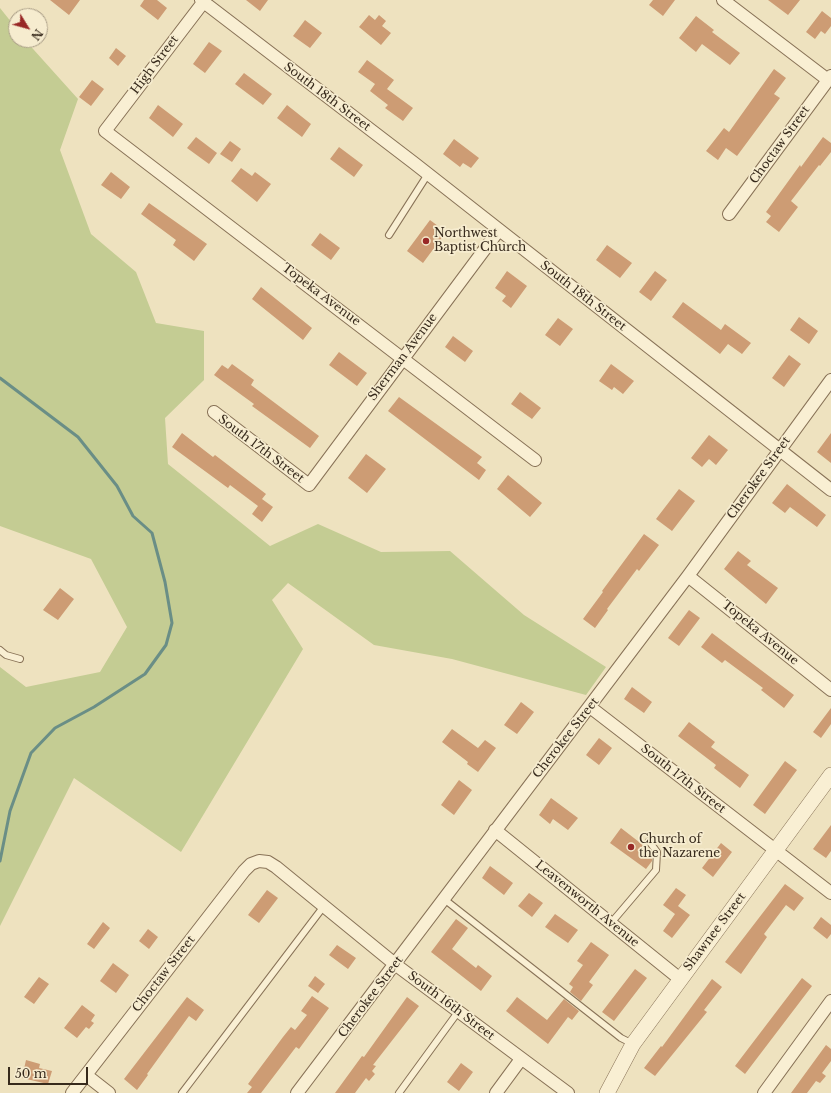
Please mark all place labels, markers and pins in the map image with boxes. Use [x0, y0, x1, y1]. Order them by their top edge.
place label: Northwest Baptist Church [434, 227, 526, 255]
marker: Northwest Baptist Church [421, 236, 431, 246]
place label: Church of the Nazarene [639, 833, 720, 861]
marker: Church of the Nazarene [626, 842, 636, 852]

